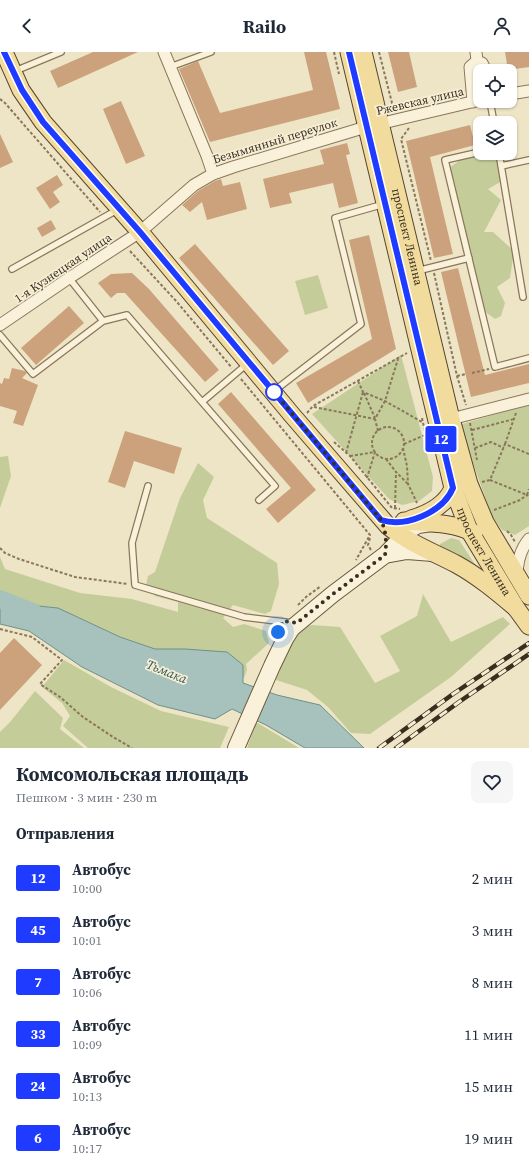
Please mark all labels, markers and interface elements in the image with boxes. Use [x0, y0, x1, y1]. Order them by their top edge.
text: Railo [243, 14, 286, 39]
icon: back [16, 15, 38, 37]
icon: person [491, 15, 513, 37]
map controls [473, 64, 517, 160]
button: locate [473, 64, 517, 108]
street label: Ржевская улица [375, 83, 466, 119]
street label: Безымянный переулок [211, 114, 340, 168]
button: layers [473, 116, 517, 160]
street label: проспект Ленина [388, 187, 427, 288]
street label: 1-я Кузнецкая улица [11, 229, 115, 307]
unlabelled marker [265, 383, 283, 401]
line badge: 12 [423, 426, 459, 452]
text: 12 [433, 429, 449, 449]
street label: проспект Ленина [453, 505, 515, 600]
your location [268, 622, 288, 642]
water label: Тьмака [144, 656, 190, 687]
text: Комсомольская площадь [16, 761, 248, 787]
button: heart [471, 761, 513, 803]
text: Пешком · 3 мин · 230 m [16, 789, 157, 806]
text: Отправления [16, 823, 114, 844]
text: Автобус [72, 859, 131, 880]
text: 12 [30, 868, 46, 888]
text: 2 мин [472, 868, 513, 889]
text: 10:00 [72, 880, 102, 897]
text: Автобус [72, 911, 131, 932]
text: 45 [30, 920, 46, 940]
text: 3 мин [472, 920, 513, 941]
text: 10:01 [72, 932, 102, 949]
text: Автобус [72, 963, 131, 984]
text: 7 [34, 972, 42, 992]
text: 8 мин [472, 972, 513, 993]
text: 10:06 [72, 984, 102, 1001]
text: Автобус [72, 1015, 131, 1036]
text: 33 [30, 1024, 46, 1044]
text: 11 мин [464, 1024, 513, 1045]
text: 10:09 [72, 1036, 102, 1053]
text: Автобус [72, 1067, 131, 1088]
text: 24 [30, 1076, 46, 1096]
text: 15 мин [464, 1076, 513, 1097]
text: 10:13 [72, 1088, 102, 1105]
text: Автобус [72, 1119, 131, 1140]
text: 6 [34, 1128, 42, 1148]
text: 19 мин [464, 1128, 513, 1149]
text: 10:17 [72, 1140, 102, 1157]

